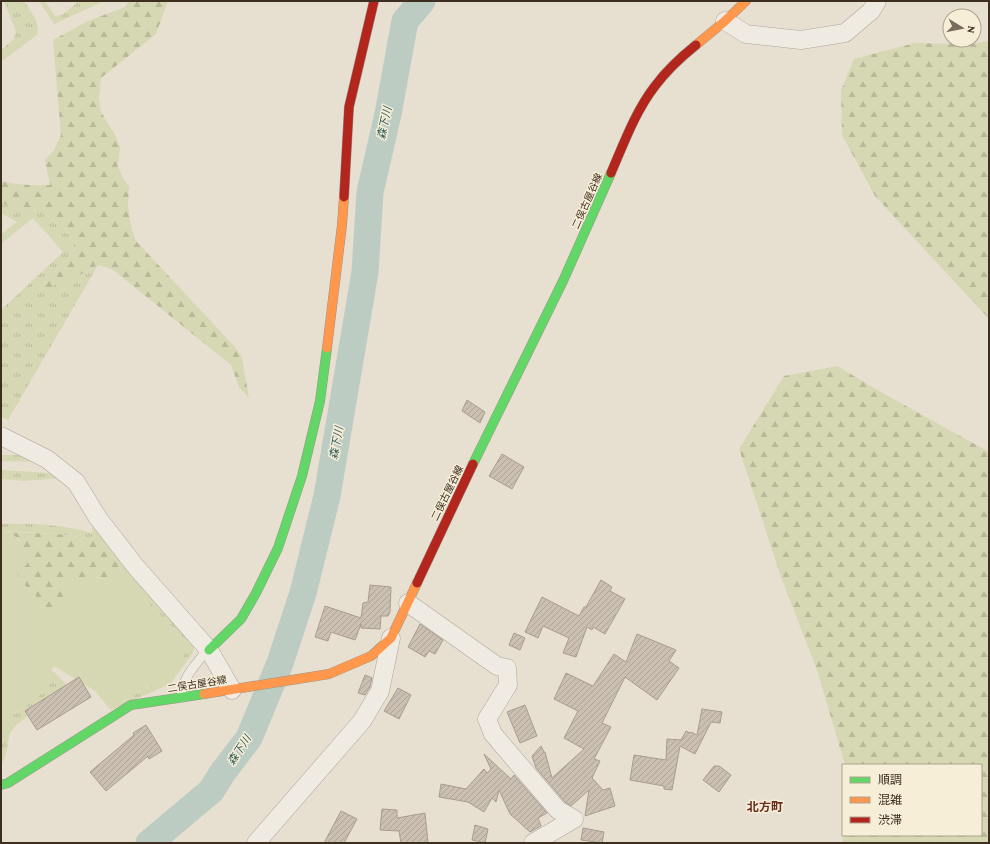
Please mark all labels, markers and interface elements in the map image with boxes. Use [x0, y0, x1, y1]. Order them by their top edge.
north arrow [942, 8, 982, 48]
text: N [965, 25, 978, 35]
water label: 森下川 [375, 105, 394, 140]
street label: 二俣古屋谷線 [570, 171, 604, 231]
water label: 森下川 [327, 425, 345, 460]
street label: 二俣古屋谷線 [429, 464, 465, 522]
street label: 二俣古屋谷線 [167, 674, 227, 694]
water label: 森下川 [225, 732, 254, 767]
legend [842, 764, 982, 836]
text: 順調 [878, 773, 902, 787]
text: 混雑 [878, 793, 902, 807]
district label: 北方町 [747, 800, 783, 814]
text: 渋滞 [878, 813, 902, 827]

